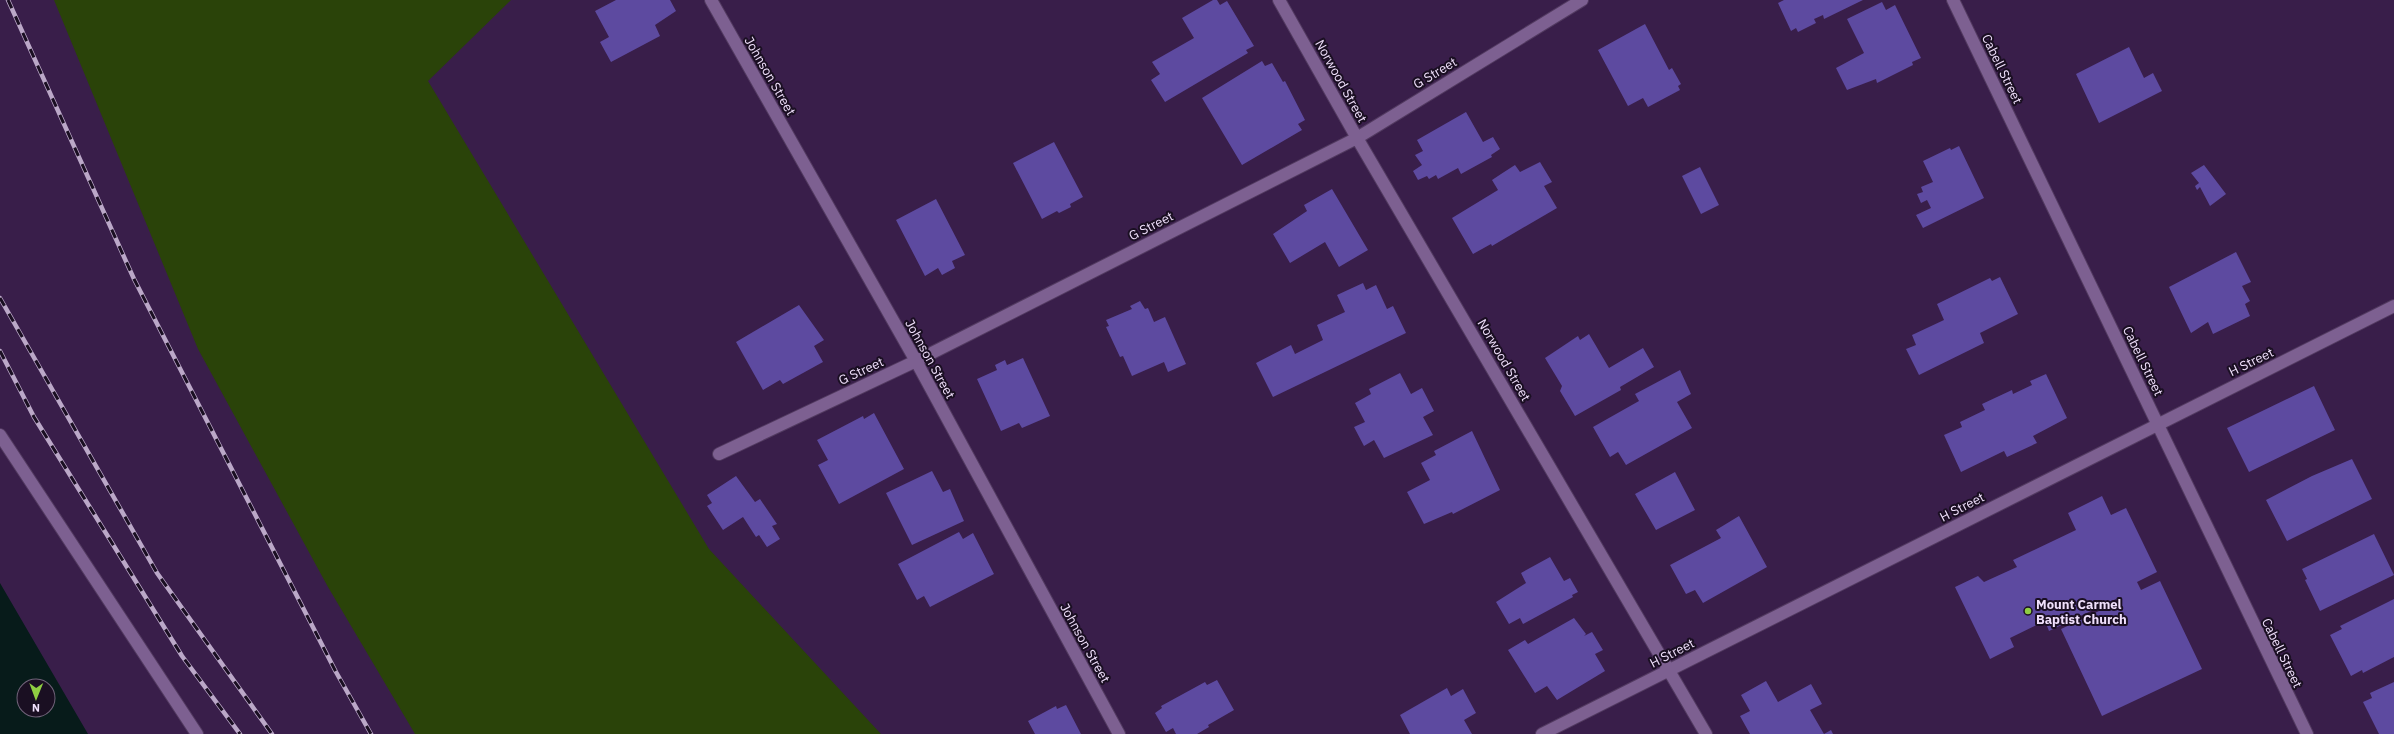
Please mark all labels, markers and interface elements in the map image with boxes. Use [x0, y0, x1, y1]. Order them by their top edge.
street label: Cabell Street [1978, 31, 2026, 107]
street label: Johnson Street [741, 33, 799, 119]
street label: Norwood Street [1311, 37, 1371, 125]
street label: G Street [1410, 53, 1460, 93]
street label: G Street [1126, 208, 1176, 244]
street label: Johnson Street [901, 316, 959, 402]
street label: Norwood Street [1474, 316, 1534, 404]
street label: Cabell Street [2119, 323, 2167, 399]
street label: H Street [2226, 344, 2276, 380]
street label: G Street [836, 353, 886, 389]
street label: H Street [1937, 489, 1987, 525]
place label: Mount Carmel Baptist Church [2036, 596, 2127, 628]
street label: Johnson Street [1056, 600, 1114, 686]
marker: Mount Carmel Baptist Church [2023, 606, 2033, 616]
street label: Cabell Street [2258, 615, 2306, 691]
street label: H Street [1647, 635, 1697, 671]
north arrow [16, 678, 56, 718]
text: N [32, 701, 40, 715]

